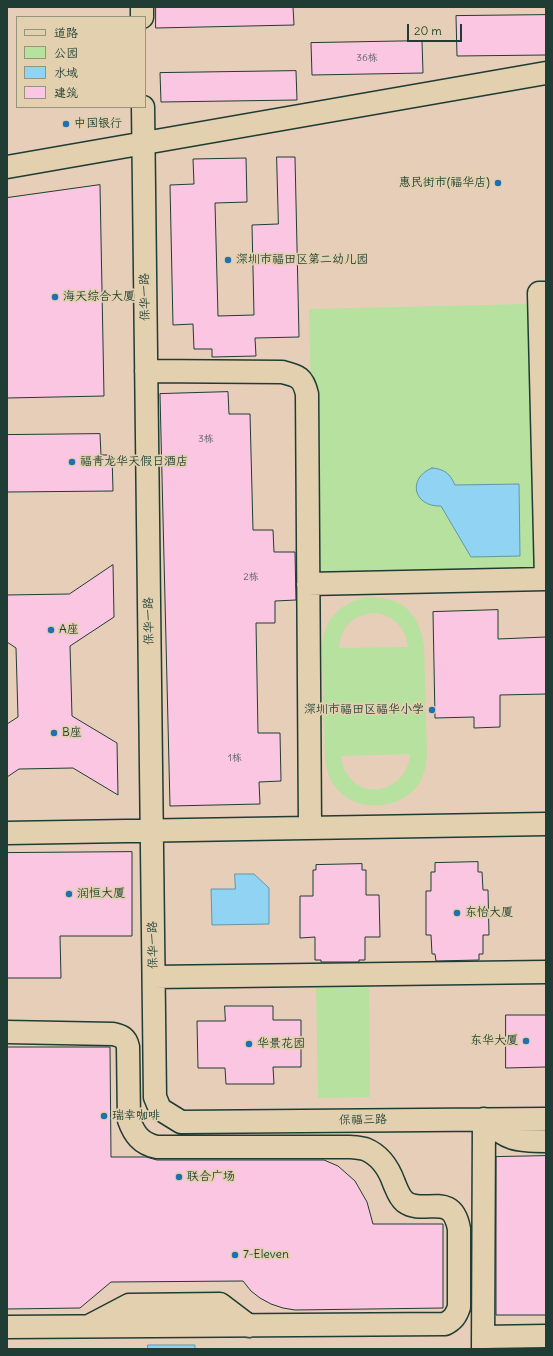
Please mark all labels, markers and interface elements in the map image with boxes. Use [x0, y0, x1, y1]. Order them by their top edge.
legend [16, 16, 146, 108]
scale bar [409, 16, 464, 42]
text: 20 m [414, 23, 442, 38]
text: 道路 [54, 25, 78, 40]
text: 公园 [54, 45, 78, 60]
house number: 36栋 [356, 52, 378, 64]
text: 水域 [54, 65, 78, 80]
text: 建筑 [54, 85, 78, 100]
place label: 中国银行 [74, 117, 122, 131]
marker: 中国银行 [61, 119, 71, 129]
place label: 惠民街市(福华店) [399, 176, 490, 190]
marker: 惠民街市(福华店) [493, 178, 503, 188]
place label: 深圳市福田区第二幼儿园 [236, 253, 368, 267]
marker: 深圳市福田区第二幼儿园 [223, 255, 233, 265]
street label: 保华一路 [137, 273, 153, 321]
place label: 海天综合大厦 [63, 290, 135, 304]
marker: 海天综合大厦 [50, 292, 60, 302]
house number: 3栋 [198, 433, 214, 445]
place label: 福青龙华天假日酒店 [80, 455, 188, 469]
marker: 福青龙华天假日酒店 [67, 457, 77, 467]
house number: 2栋 [243, 571, 259, 583]
street label: 保华一路 [141, 597, 157, 645]
place label: A座 [59, 623, 79, 637]
marker: A座 [46, 625, 56, 635]
place label: 深圳市福田区福华小学 [304, 703, 424, 717]
marker: 深圳市福田区福华小学 [427, 705, 437, 715]
place label: B座 [62, 726, 82, 740]
marker: B座 [49, 728, 59, 738]
house number: 1栋 [228, 752, 242, 764]
place label: 润恒大厦 [77, 887, 125, 901]
marker: 润恒大厦 [64, 889, 74, 899]
place label: 东怡大厦 [465, 906, 513, 920]
marker: 东怡大厦 [452, 908, 462, 918]
street label: 保华一路 [145, 921, 161, 969]
place label: 东华大厦 [470, 1034, 518, 1048]
marker: 东华大厦 [521, 1036, 531, 1046]
place label: 华景花园 [257, 1037, 305, 1051]
marker: 华景花园 [244, 1039, 254, 1049]
place label: 瑞幸咖啡 [112, 1109, 160, 1123]
marker: 瑞幸咖啡 [99, 1111, 109, 1121]
street label: 保福三路 [339, 1112, 387, 1128]
place label: 联合广场 [187, 1170, 235, 1184]
marker: 联合广场 [174, 1172, 184, 1182]
place label: 7-Eleven [243, 1248, 289, 1262]
marker: 7-Eleven [230, 1250, 240, 1260]

